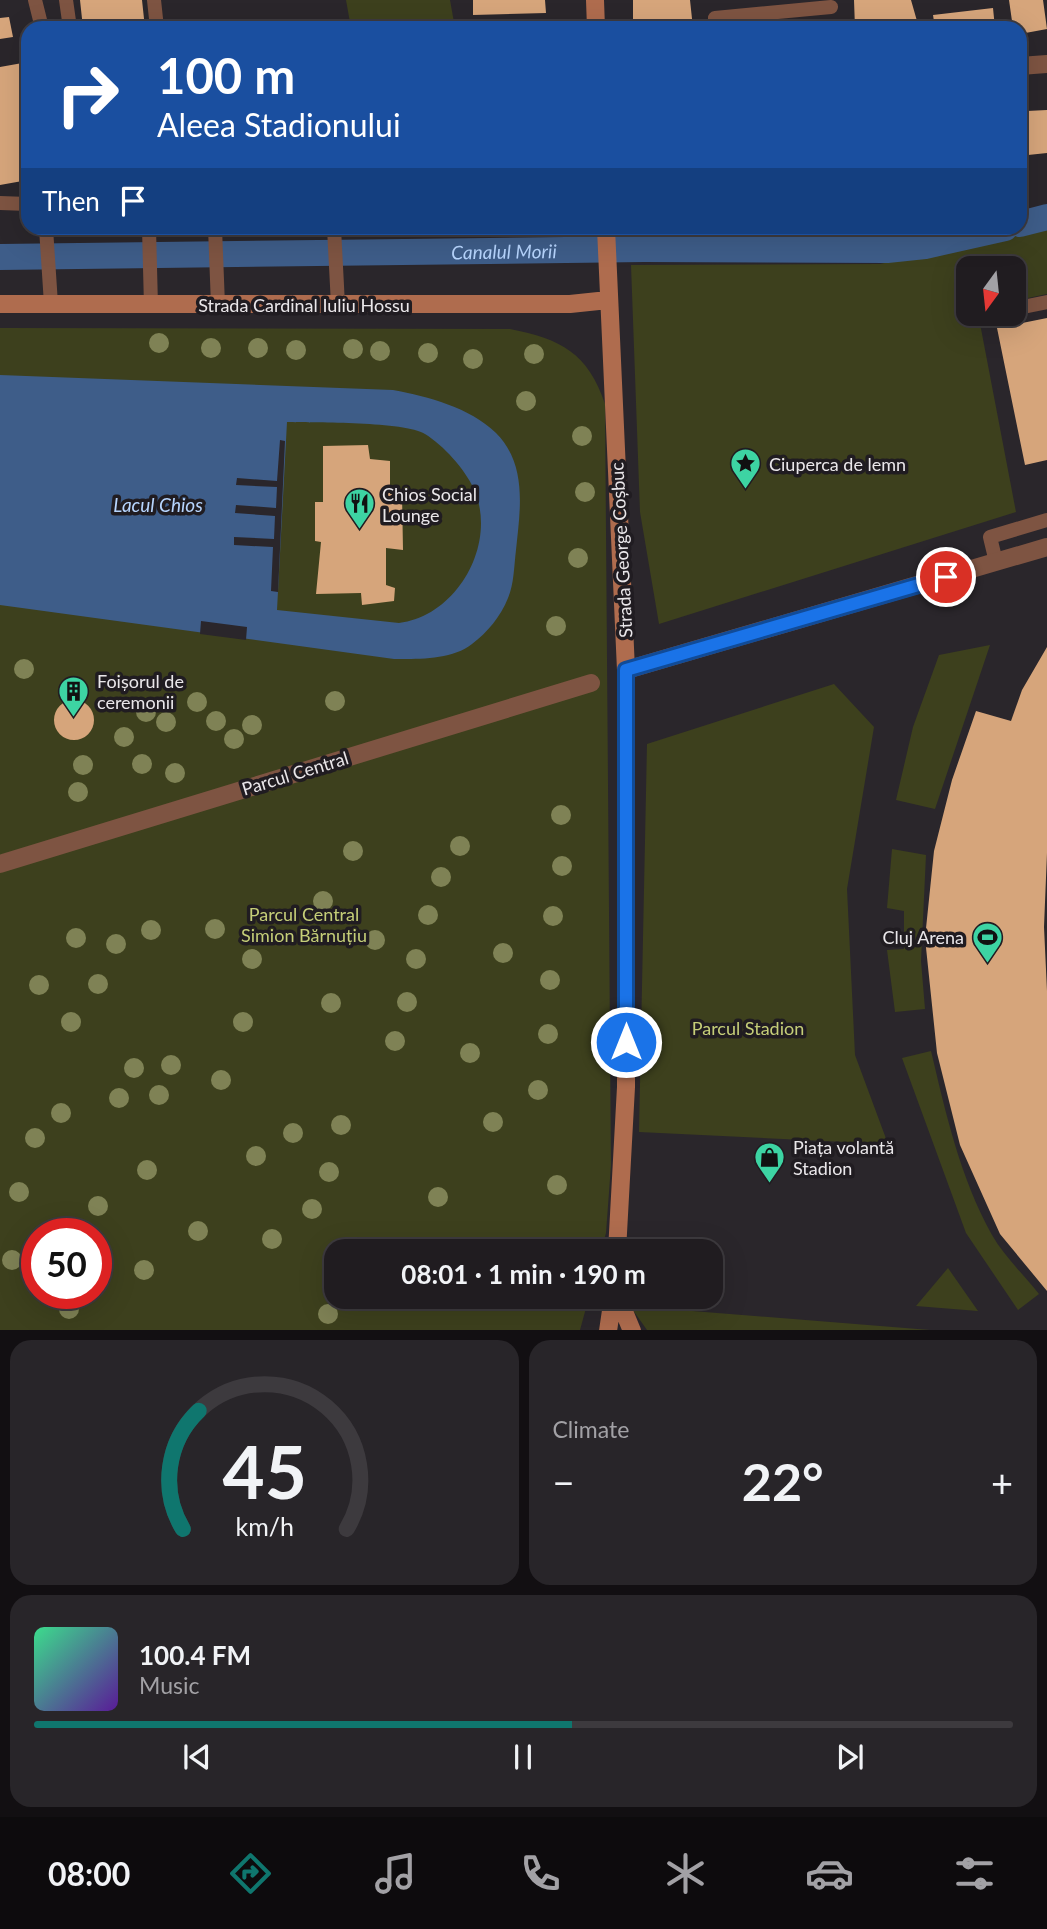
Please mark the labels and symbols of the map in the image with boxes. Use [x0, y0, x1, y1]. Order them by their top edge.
water label: Canalul Morii [451, 239, 558, 263]
north arrow [956, 256, 1026, 326]
street label: Strada Cardinal Iuliu Hossu [198, 294, 410, 316]
place icon: Ciuperca de lemn [729, 447, 763, 491]
place label: Ciuperca de lemn [769, 453, 906, 475]
street label: Strada George Coșbuc [605, 461, 637, 638]
place label: Chios Social Lounge [382, 483, 477, 526]
restaurant icon: Chios Social Lounge [342, 487, 376, 531]
water label: Lacul Chios [113, 493, 203, 516]
pin [916, 547, 976, 607]
place label: Foișorul de ceremonii [97, 670, 184, 713]
building icon: Foișorul de ceremonii [57, 674, 91, 718]
street label: Parcul Central [239, 746, 351, 800]
park label: Parcul Central Simion Bărnuțiu [241, 903, 367, 946]
sports icon: Cluj Arena [970, 920, 1004, 964]
place label: Cluj Arena [883, 926, 964, 948]
position arrow [589, 1005, 663, 1079]
park label: Parcul Stadion [692, 1017, 804, 1039]
place label: Piața volantă Stadion [793, 1136, 894, 1179]
shop icon: Piața volantă Stadion [753, 1140, 787, 1184]
speed limit sign: 50 [21, 1218, 112, 1309]

